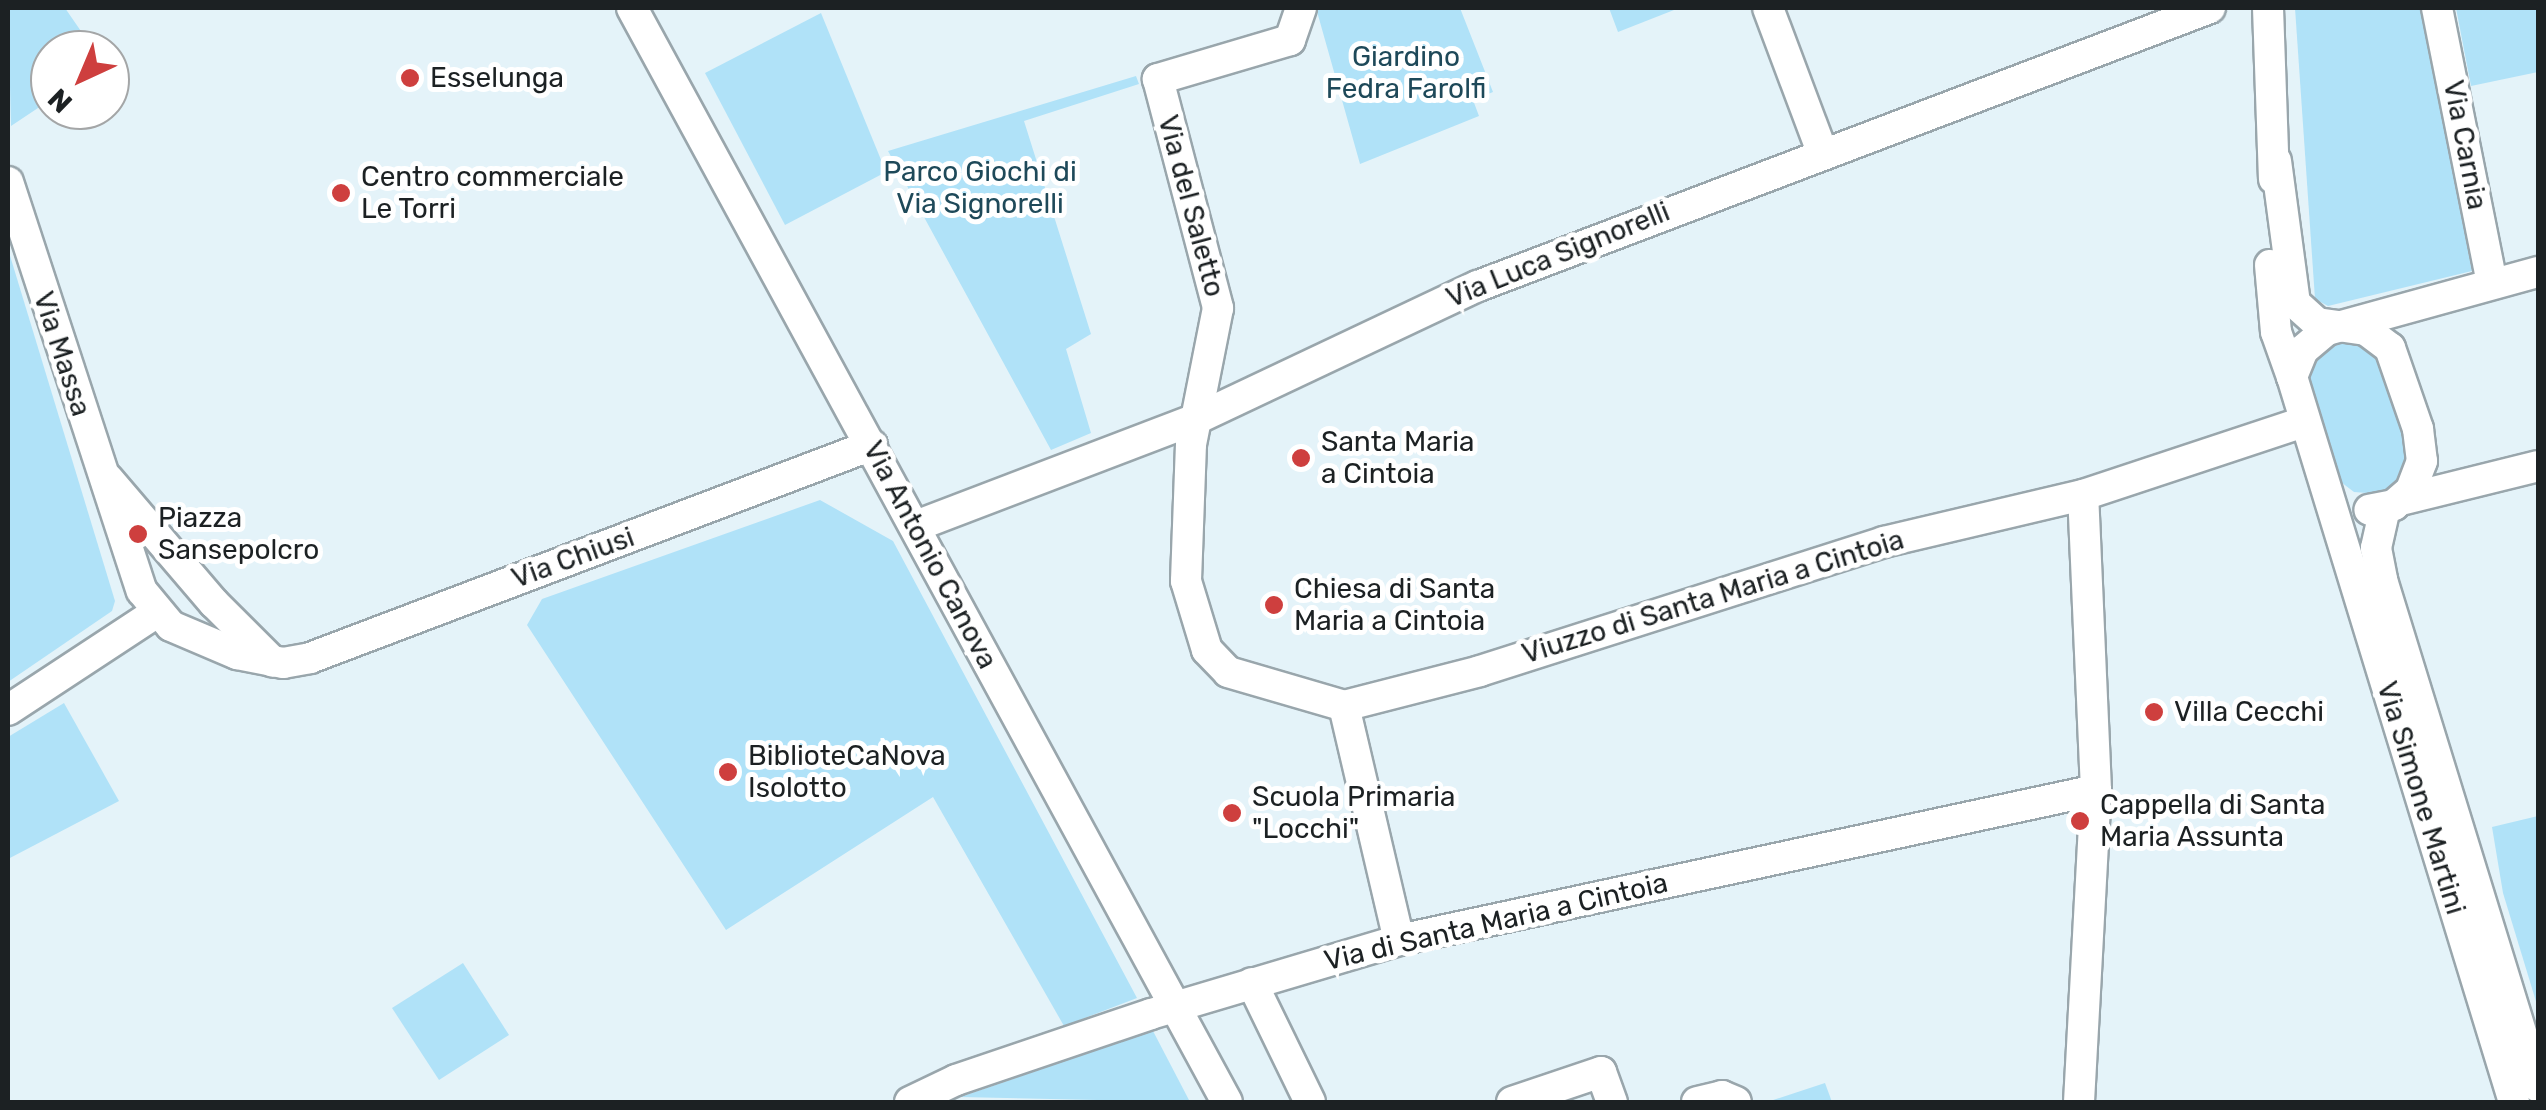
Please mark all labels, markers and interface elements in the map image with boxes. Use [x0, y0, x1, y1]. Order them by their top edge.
north arrow [30, 30, 130, 130]
park label: Giardino Fedra Farolfi [1326, 40, 1486, 106]
place label: Esselunga [430, 61, 564, 95]
marker: Esselunga [399, 67, 421, 89]
street label: Via Carnia [2436, 77, 2494, 213]
text: N [42, 82, 79, 119]
street label: Via del Saletto [1151, 112, 1231, 300]
park label: Parco Giochi di Via Signorelli [883, 155, 1077, 221]
place label: Centro commerciale Le Torri [361, 160, 624, 226]
marker: Centro commerciale Le Torri [330, 182, 352, 204]
street label: Via Luca Signorelli [1442, 195, 1674, 315]
street label: Via Massa [26, 287, 98, 421]
place label: Santa Maria a Cintoia [1321, 425, 1474, 491]
street label: Via Antonio Canova [856, 435, 1004, 675]
marker: Santa Maria a Cintoia [1290, 447, 1312, 469]
place label: Piazza Sansepolcro [158, 501, 319, 567]
street label: Via Chiusi [507, 520, 639, 596]
marker: Piazza Sansepolcro [127, 523, 149, 545]
street label: Viuzzo di Santa Maria a Cintoia [1518, 523, 1908, 671]
place label: Chiesa di Santa Maria a Cintoia [1294, 572, 1495, 638]
marker: Chiesa di Santa Maria a Cintoia [1263, 594, 1285, 616]
street label: Via Simone Martini [2370, 677, 2472, 919]
place label: Villa Cecchi [2174, 695, 2324, 729]
marker: Villa Cecchi [2143, 701, 2165, 723]
place label: BiblioteCaNova Isolotto [748, 739, 946, 805]
marker: BiblioteCaNova Isolotto [717, 761, 739, 783]
place label: Scuola Primaria "Locchi" [1252, 780, 1456, 846]
place label: Cappella di Santa Maria Assunta [2100, 788, 2325, 854]
marker: Scuola Primaria "Locchi" [1221, 802, 1243, 824]
marker: Cappella di Santa Maria Assunta [2069, 810, 2091, 832]
street label: Via di Santa Maria a Cintoia [1321, 866, 1671, 978]

